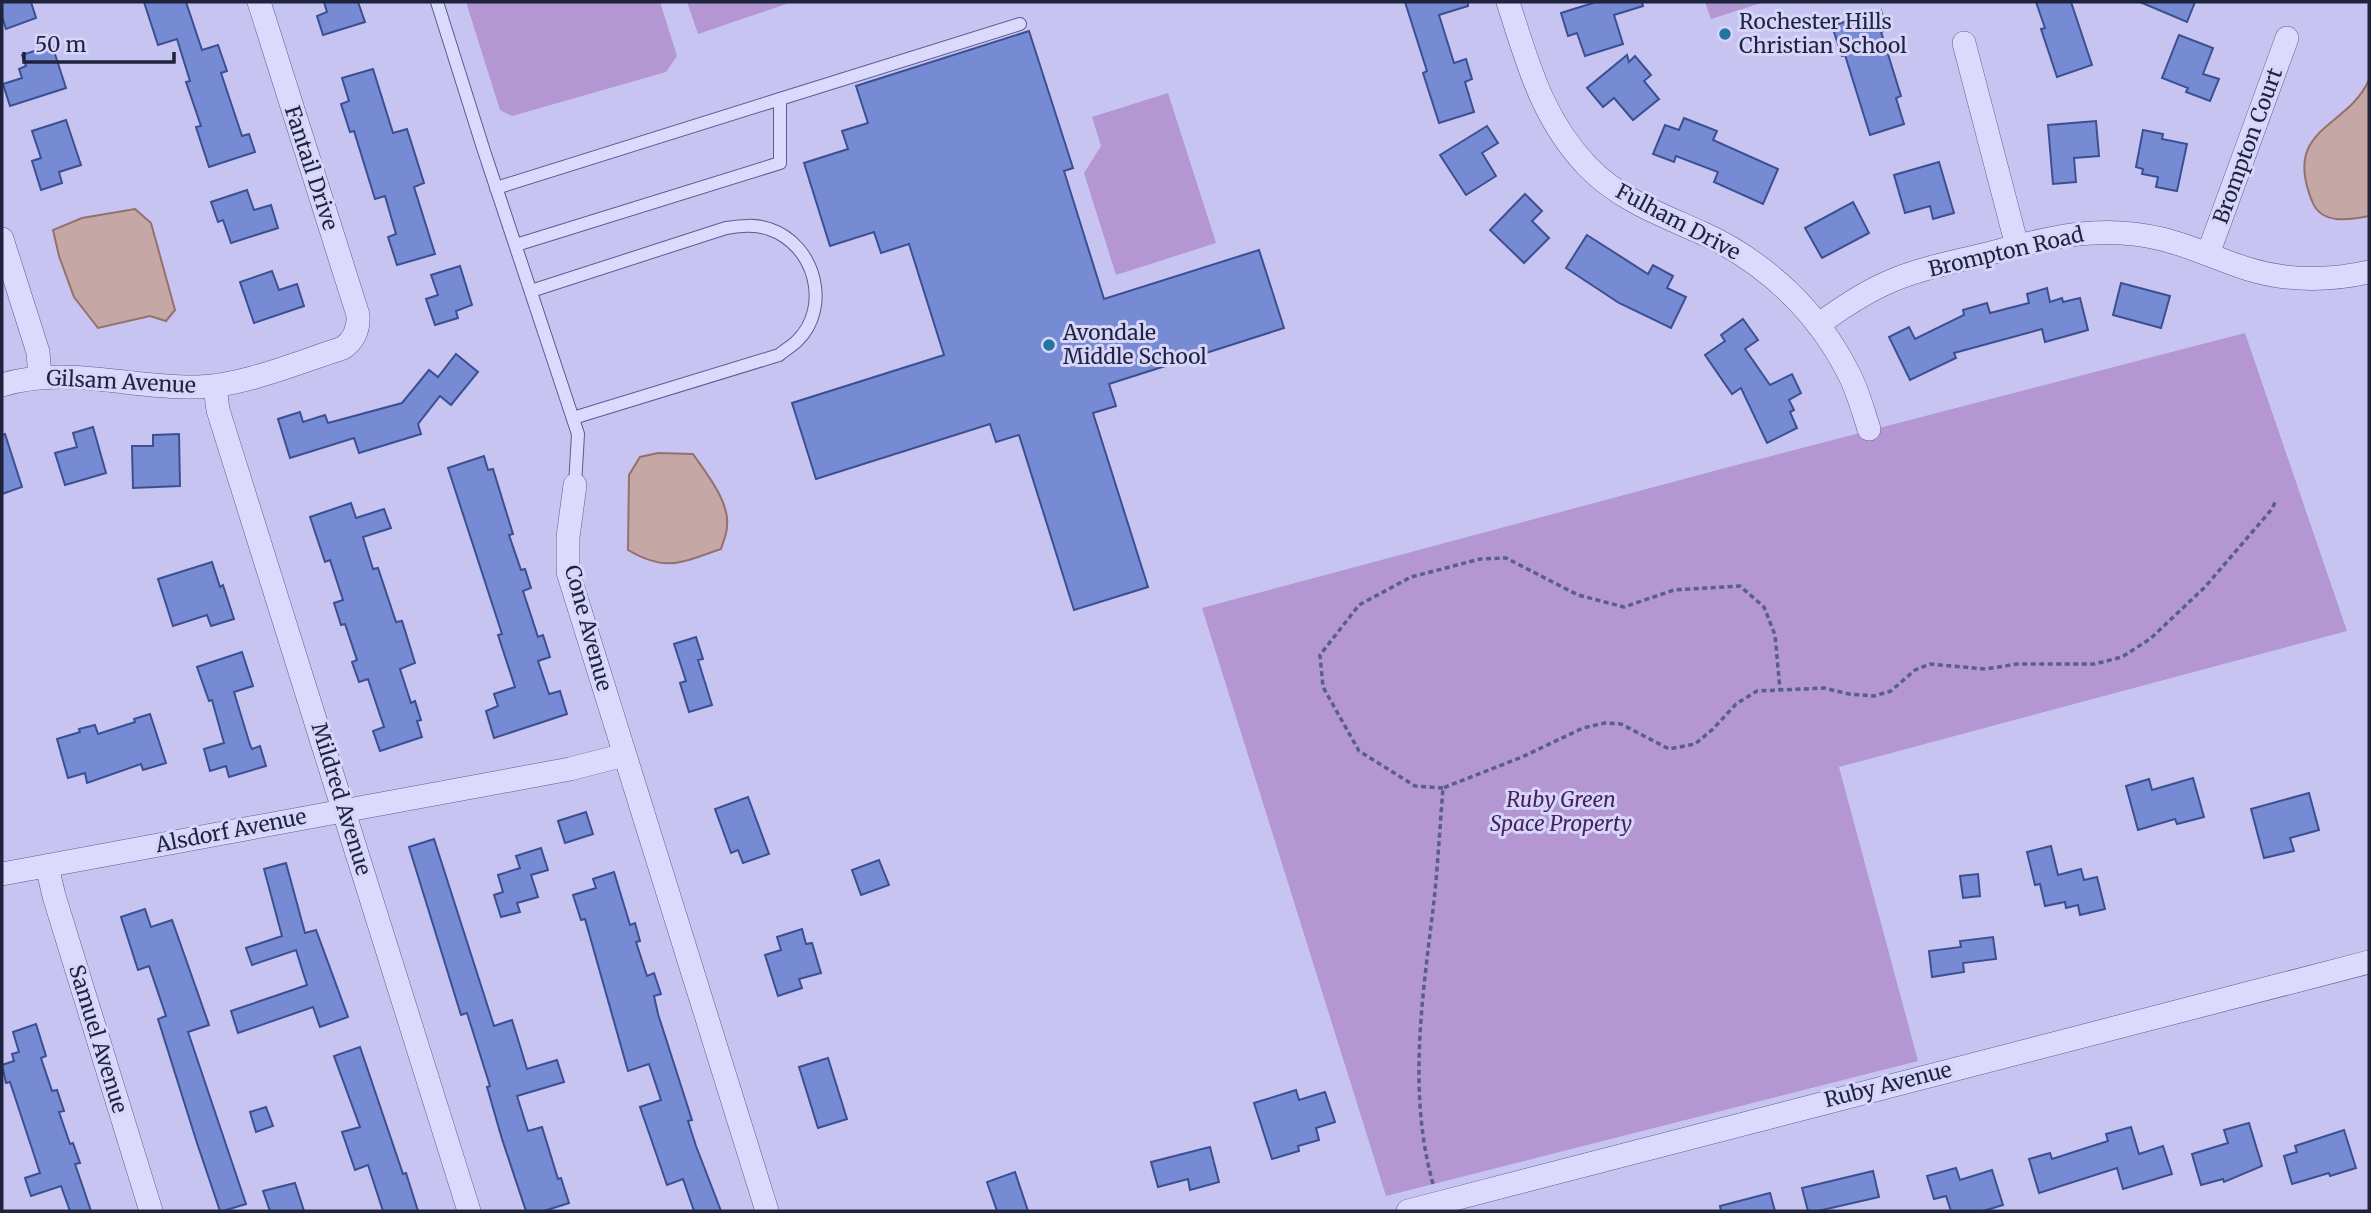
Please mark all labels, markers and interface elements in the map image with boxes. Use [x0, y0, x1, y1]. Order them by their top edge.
place label: Rochester Hills Christian School [1739, 8, 1907, 59]
scale bar [24, 21, 175, 65]
marker: Rochester Hills Christian School [1717, 26, 1733, 42]
text: 50 m [35, 31, 86, 58]
street label: Brompton Court [2207, 64, 2288, 227]
street label: Fantail Drive [279, 102, 344, 234]
street label: Fulham Drive [1611, 177, 1745, 266]
street label: Brompton Road [1926, 220, 2086, 282]
place label: Avondale Middle School [1062, 319, 1207, 370]
marker: Avondale Middle School [1041, 337, 1057, 353]
street label: Gilsam Avenue [46, 364, 197, 399]
street label: Cone Avenue [559, 562, 618, 694]
street label: Mildred Avenue [305, 719, 378, 878]
park label: Ruby Green Space Property [1490, 786, 1632, 837]
street label: Alsdorf Avenue [152, 803, 309, 859]
street label: Samuel Avenue [63, 961, 134, 1116]
street label: Ruby Avenue [1821, 1056, 1954, 1113]

